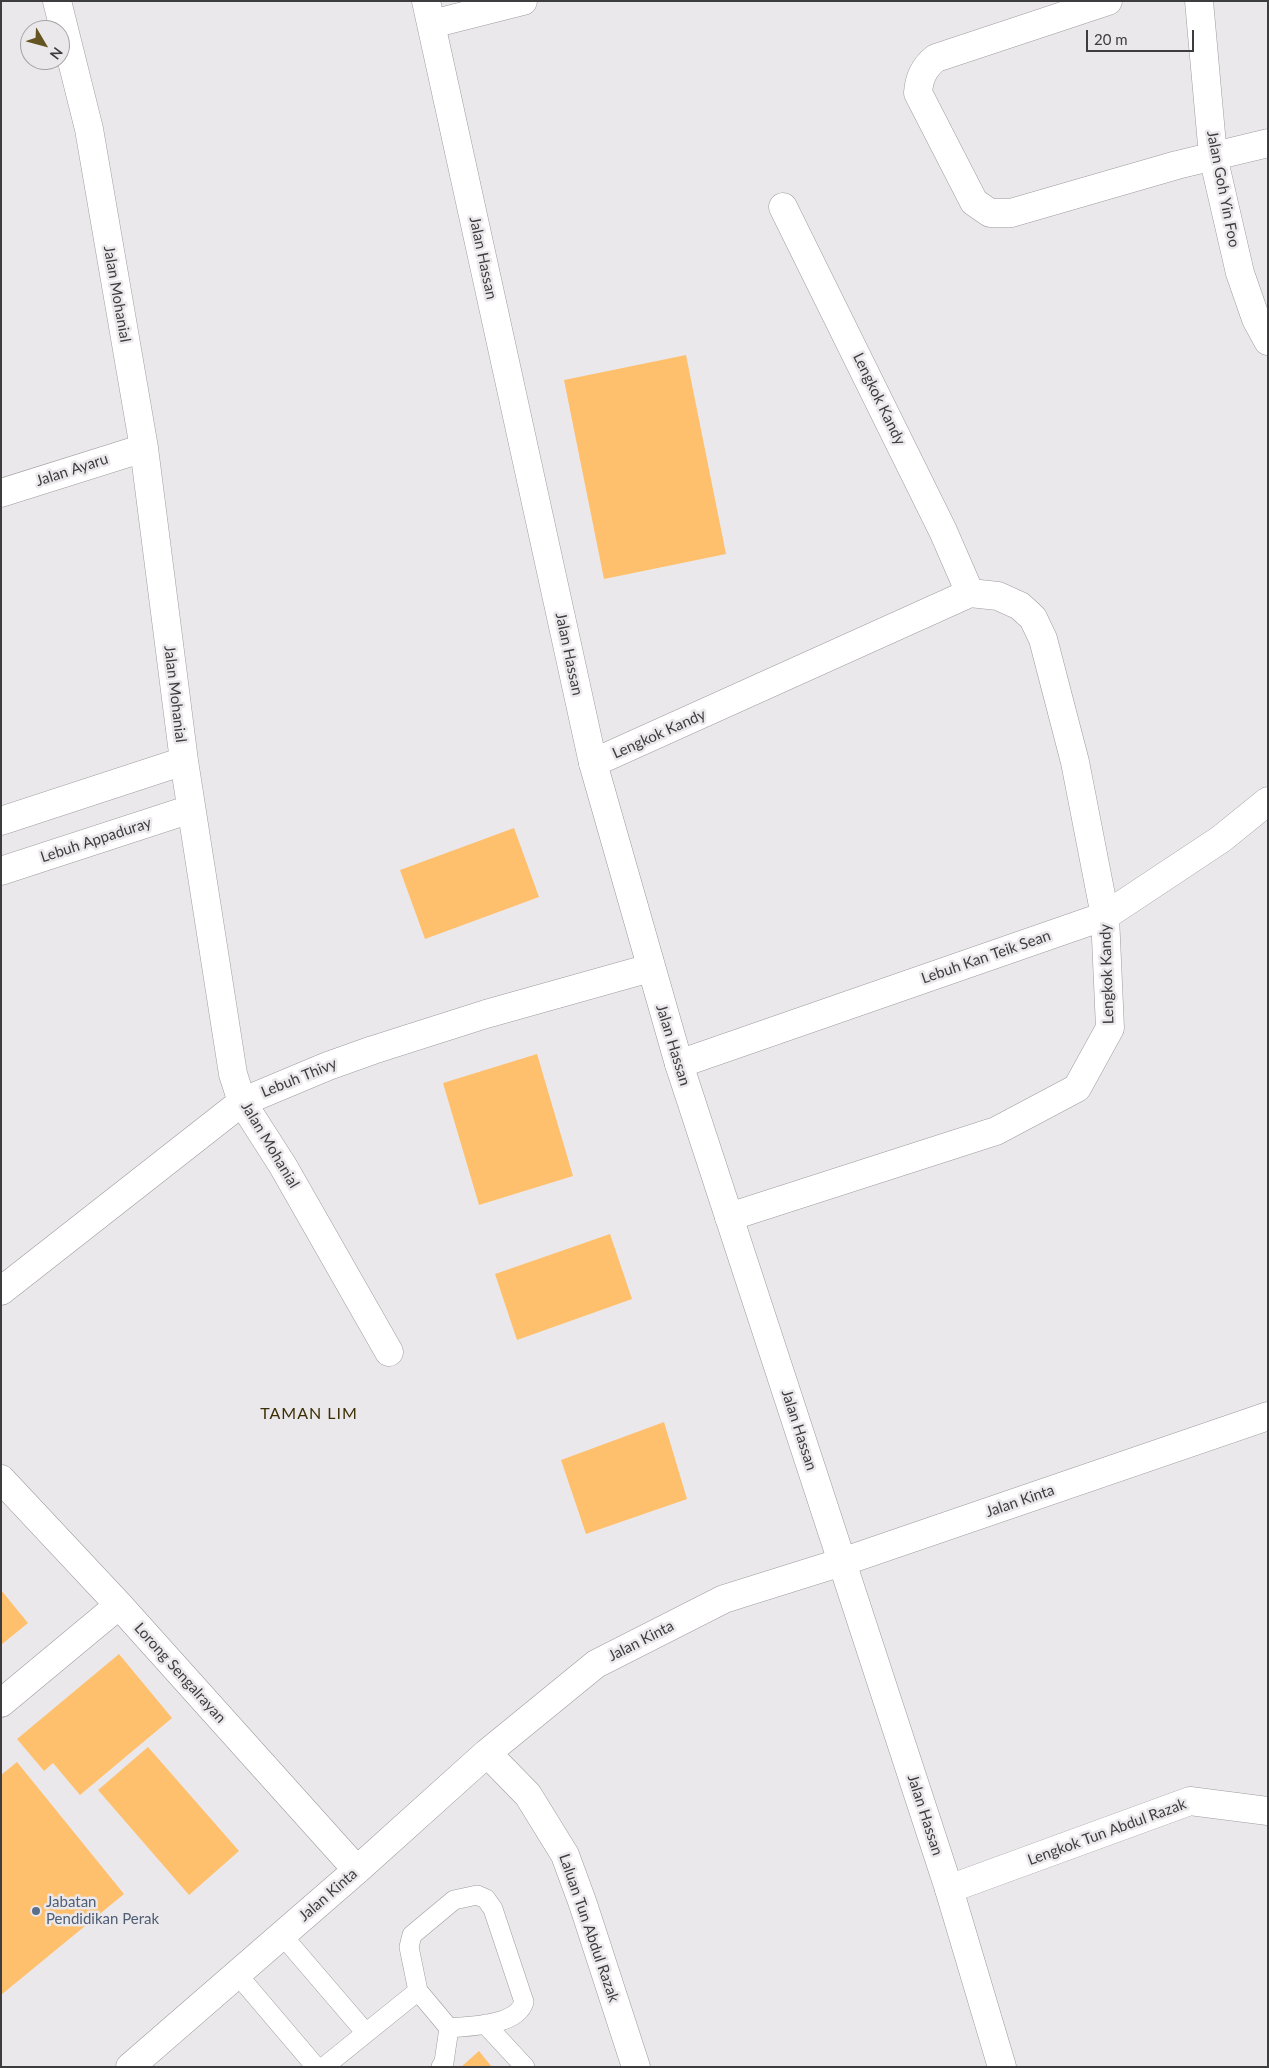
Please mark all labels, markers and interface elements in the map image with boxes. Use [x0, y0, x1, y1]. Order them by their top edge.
north arrow [20, 20, 70, 70]
scale bar [1089, 20, 1196, 52]
text: 20 m [1094, 30, 1128, 48]
text: N [47, 44, 67, 63]
street label: Jalan Goh Yin Foo [1203, 129, 1243, 249]
street label: Jalan Hassan [465, 215, 501, 301]
street label: Jalan Mohanial [100, 244, 134, 344]
street label: Lengkok Kandy [849, 350, 909, 448]
street label: Jalan Ayaru [34, 450, 110, 490]
street label: Jalan Hassan [551, 611, 587, 697]
street label: Jalan Mohanial [160, 644, 190, 744]
street label: Lengkok Kandy [610, 705, 708, 763]
street label: Lebuh Appaduray [38, 814, 154, 866]
street label: Lengkok Kandy [1096, 924, 1118, 1024]
street label: Lebuh Kan Teik Sean [919, 926, 1053, 988]
street label: Jalan Hassan [652, 1002, 694, 1088]
street label: Lebuh Thivy [258, 1055, 340, 1101]
street label: Jalan Mohanial [237, 1098, 303, 1192]
street label: Jalan Hassan [777, 1387, 821, 1473]
district label: TAMAN LIM [259, 1404, 359, 1424]
street label: Jalan Kinta [983, 1481, 1057, 1521]
street label: Jalan Kinta [605, 1617, 677, 1665]
street label: Lorong Sengalrayan [130, 1619, 230, 1727]
street label: Jalan Hassan [903, 1772, 947, 1858]
street label: Lengkok Tun Abdul Razak [1025, 1795, 1189, 1869]
street label: Laluan Tun Abdul Razak [555, 1851, 623, 2005]
street label: Jalan Kinta [295, 1865, 361, 1925]
place label: Jabatan Pendidikan Perak [46, 1893, 159, 1928]
marker: Jabatan Pendidikan Perak [30, 1905, 42, 1917]

